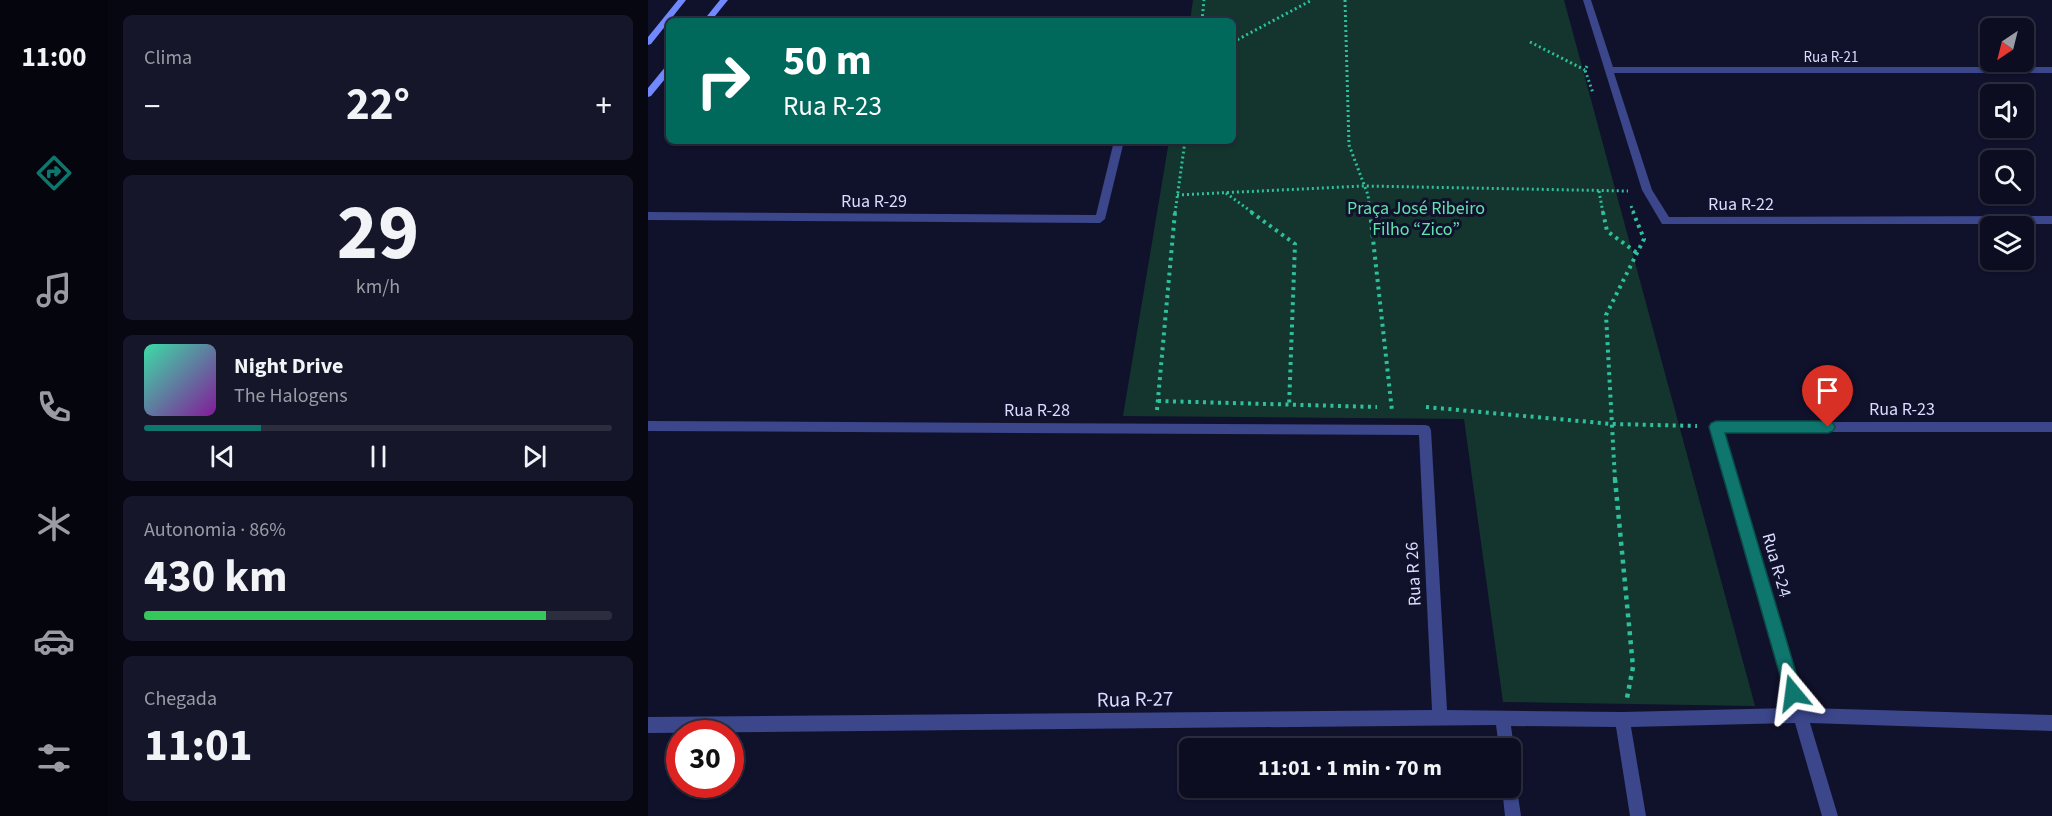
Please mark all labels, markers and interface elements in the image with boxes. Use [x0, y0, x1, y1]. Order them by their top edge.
north arrow [1980, 18, 2034, 72]
map controls [1980, 18, 2034, 270]
text: 50 m [783, 31, 872, 91]
text: 11:00 [21, 38, 87, 77]
icon: right [684, 42, 762, 120]
text: Clima [144, 44, 192, 72]
street label: Rua R-21 [1804, 47, 1858, 68]
text: 22° [346, 73, 410, 137]
text: − [144, 83, 160, 130]
text: + [596, 83, 612, 130]
button: sound [1980, 84, 2034, 138]
text: Rua R-23 [783, 87, 882, 126]
button: search [1980, 150, 2034, 204]
icon: directions [33, 152, 75, 194]
text: 29 [337, 178, 419, 289]
street label: Rua R-29 [841, 189, 907, 214]
street label: Rua R-22 [1708, 192, 1774, 217]
park label: Praça José Ribeiro Filho “Zico” [1347, 196, 1485, 242]
button: layers [1980, 216, 2034, 270]
icon: music [33, 269, 75, 311]
text: km/h [356, 273, 400, 301]
text: Night Drive [234, 350, 343, 382]
pin [1802, 365, 1853, 427]
icon: arrive [1811, 374, 1844, 407]
text: The Halogens [234, 382, 348, 410]
icon: phone [33, 386, 75, 428]
street label: Rua R-23 [1869, 397, 1935, 422]
street label: Rua R-28 [1004, 398, 1070, 423]
icon: previous [206, 440, 239, 473]
icon: pause [362, 440, 395, 473]
icon: next [518, 440, 551, 473]
icon: climate [33, 503, 75, 545]
text: Autonomia · 86% [144, 516, 286, 544]
street label: Rua R-24 [1755, 530, 1798, 600]
street label: Rua R 26 [1399, 541, 1428, 607]
text: 430 km [144, 545, 288, 609]
icon: car [33, 620, 75, 662]
position arrow [1761, 661, 1825, 725]
street label: Rua R-27 [1096, 683, 1174, 715]
text: Chegada [144, 685, 217, 713]
text: 11:01 [144, 714, 253, 778]
speed limit sign: 30 [666, 720, 744, 798]
icon: filters [33, 737, 75, 779]
text: 11:01 · 1 min · 70 m [1258, 752, 1442, 784]

